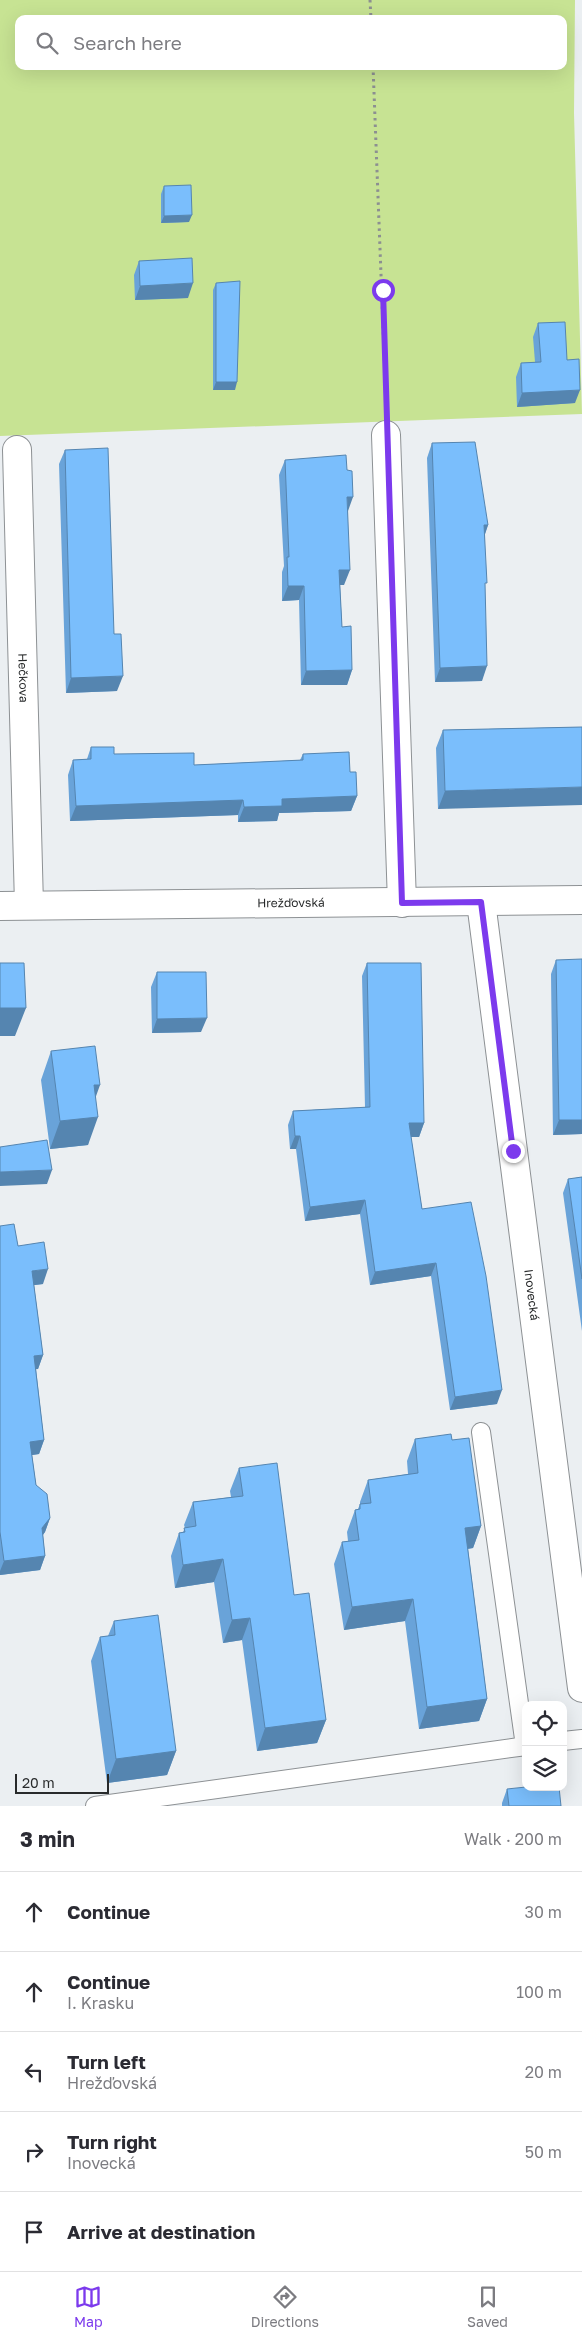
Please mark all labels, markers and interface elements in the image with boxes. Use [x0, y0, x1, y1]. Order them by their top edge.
search box [15, 15, 567, 70]
icon: search [33, 29, 61, 57]
text: Search here [73, 31, 182, 54]
route start [372, 279, 395, 302]
street label: Hečkova [15, 653, 32, 703]
street label: Hrežďovská [257, 895, 325, 910]
route end [502, 1140, 525, 1163]
street label: Inovecká [521, 1268, 543, 1321]
map controls [522, 1701, 567, 1791]
button: locate [522, 1701, 567, 1746]
button: layers [522, 1746, 567, 1791]
scale bar [15, 1771, 109, 1794]
text: 20 m [22, 1774, 55, 1791]
text: 3 min [20, 1826, 75, 1852]
text: Walk · 200 m [464, 1829, 562, 1849]
icon: ahead [20, 1898, 48, 1926]
text: Continue [67, 1900, 150, 1923]
text: 30 m [525, 1902, 562, 1922]
text: Continue [67, 1970, 150, 1993]
icon: ahead [20, 1978, 48, 2006]
text: 100 m [516, 1982, 562, 2002]
text: I. Krasku [67, 1993, 134, 2013]
text: Turn left [67, 2050, 146, 2073]
icon: left [20, 2058, 48, 2086]
text: 20 m [525, 2062, 562, 2082]
text: Hrežďovská [67, 2073, 157, 2093]
text: Turn right [67, 2130, 157, 2153]
icon: right [20, 2138, 48, 2166]
text: 50 m [525, 2142, 562, 2162]
text: Inovecká [67, 2153, 136, 2173]
icon: arrive [20, 2218, 48, 2246]
text: Arrive at destination [67, 2220, 255, 2243]
tab: Map [74, 2283, 103, 2330]
tab: Directions [251, 2283, 319, 2330]
tab: Saved [467, 2283, 508, 2330]

